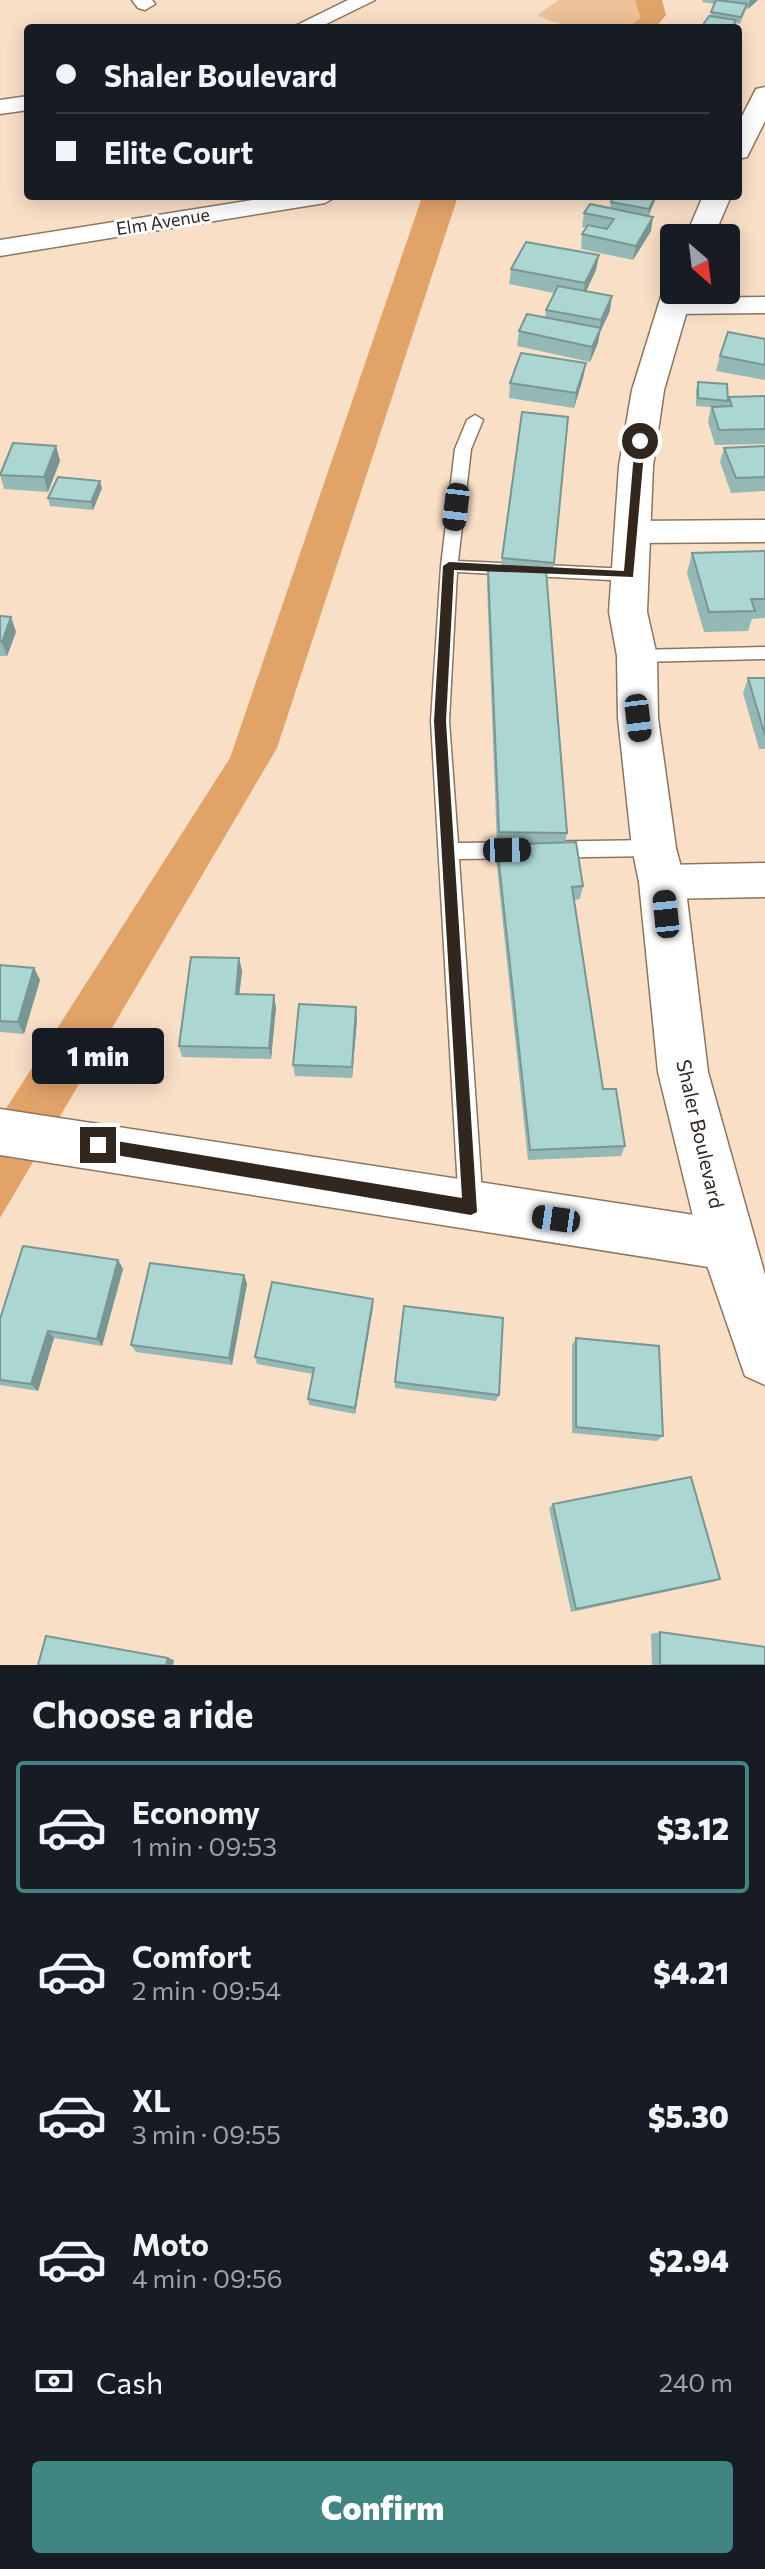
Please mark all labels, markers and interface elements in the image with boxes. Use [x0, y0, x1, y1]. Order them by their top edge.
text: Shaler Boulevard [104, 56, 337, 93]
text: Elite Court [104, 133, 253, 170]
street label: Elm Avenue [114, 203, 211, 239]
north arrow [660, 224, 740, 304]
map controls [660, 224, 740, 304]
route start [622, 423, 658, 459]
car [441, 482, 471, 532]
car [623, 693, 653, 743]
car [483, 838, 531, 862]
car [652, 889, 680, 939]
callout: 1 min [32, 1029, 164, 1085]
text: 1 min [67, 1040, 129, 1071]
street label: Shaler Boulevard [672, 1057, 730, 1211]
route end [80, 1127, 116, 1163]
car [531, 1204, 581, 1234]
text: Choose a ride [32, 1691, 253, 1735]
icon: car [36, 1791, 108, 1863]
text: Economy [132, 1793, 260, 1830]
text: $3.12 [657, 1809, 729, 1846]
text: 1 min · 09:53 [132, 1830, 277, 1861]
icon: car [36, 1935, 108, 2007]
text: Comfort [132, 1937, 251, 1974]
text: $4.21 [653, 1953, 729, 1990]
text: 2 min · 09:54 [132, 1974, 281, 2005]
icon: car [36, 2079, 108, 2151]
text: XL [132, 2081, 171, 2118]
text: $5.30 [648, 2097, 729, 2134]
text: 3 min · 09:55 [132, 2118, 281, 2149]
icon: car [36, 2223, 108, 2295]
text: Moto [132, 2225, 209, 2262]
text: $2.94 [649, 2241, 729, 2278]
text: 4 min · 09:56 [132, 2262, 283, 2293]
icon: cash [32, 2359, 76, 2403]
text: Cash [96, 2363, 163, 2400]
text: 240 m [659, 2366, 733, 2397]
button: Confirm [32, 2461, 733, 2553]

